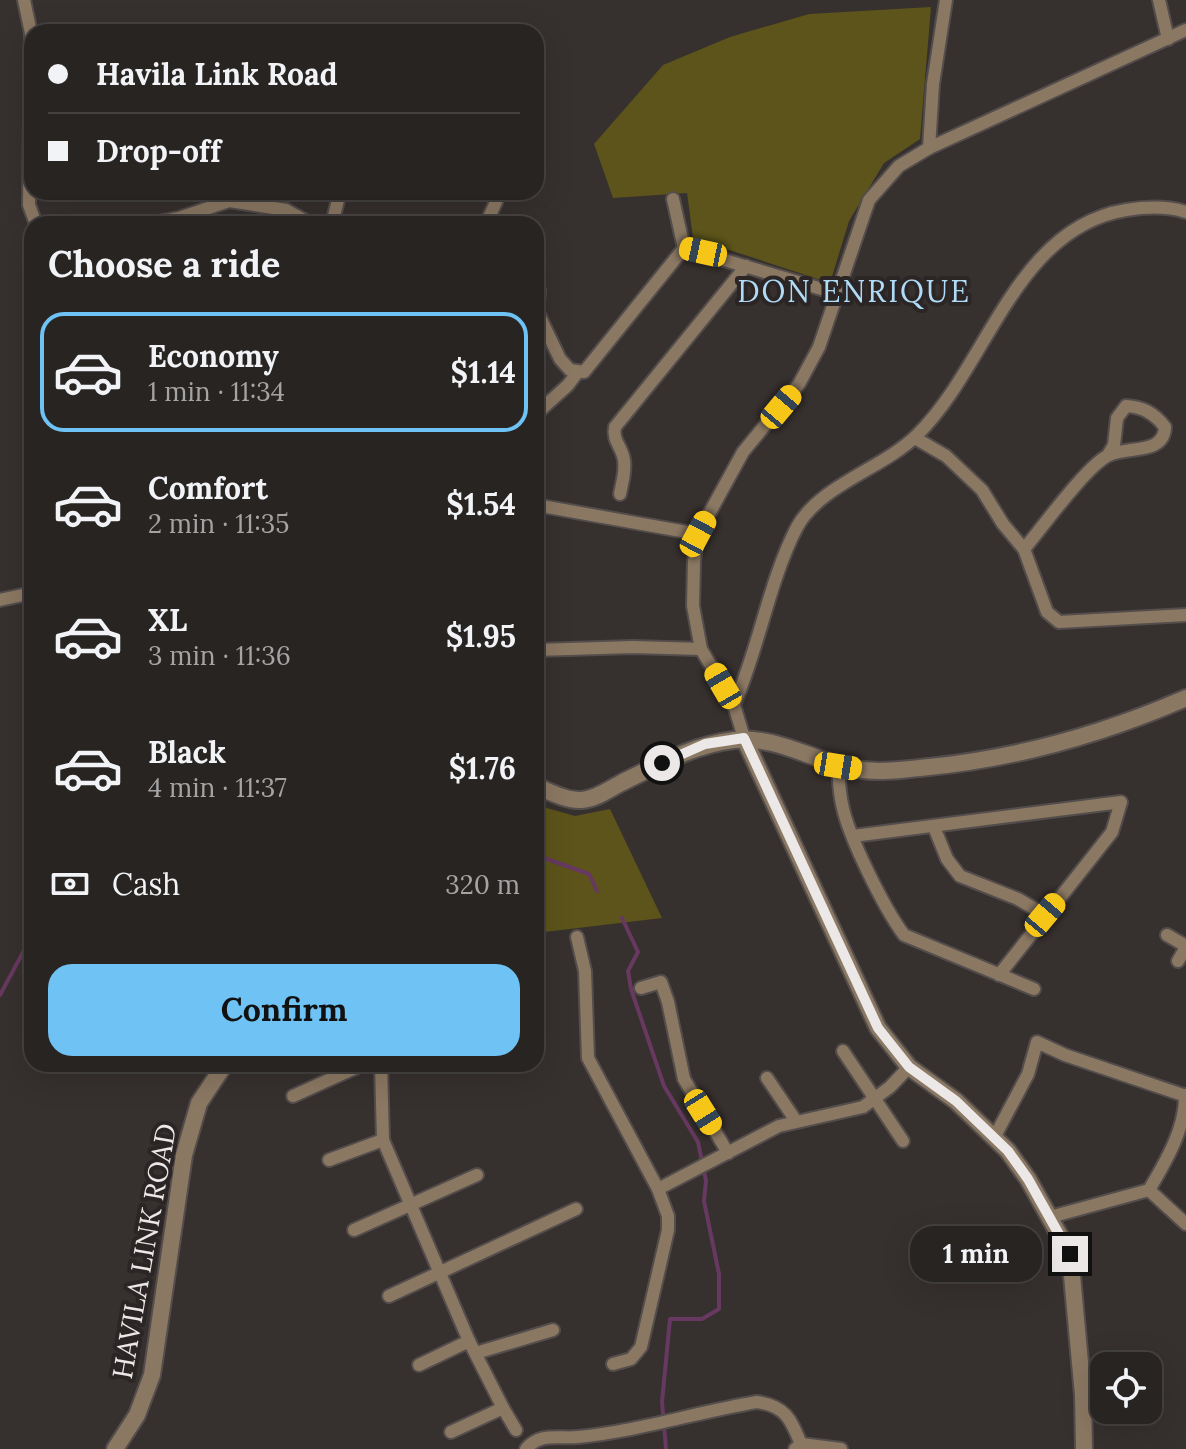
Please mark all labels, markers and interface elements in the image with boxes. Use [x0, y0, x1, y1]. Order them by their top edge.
text: Havila Link Road [96, 55, 338, 93]
text: Drop-off [96, 132, 221, 170]
car [677, 235, 729, 269]
text: Choose a ride [48, 241, 280, 287]
district label: DON ENRIQUE [737, 272, 971, 310]
icon: car [52, 336, 124, 408]
text: Economy [148, 337, 279, 375]
text: $1.14 [451, 353, 516, 391]
text: 1 min · 11:34 [148, 375, 285, 408]
car [756, 381, 806, 433]
icon: car [52, 468, 124, 540]
text: Comfort [148, 469, 268, 507]
text: $1.54 [446, 485, 516, 523]
text: 2 min · 11:35 [148, 507, 289, 540]
car [676, 507, 720, 561]
icon: car [52, 600, 124, 672]
text: XL [148, 601, 187, 639]
text: $1.95 [446, 617, 516, 655]
text: 3 min · 11:36 [148, 639, 291, 672]
car [701, 659, 745, 713]
icon: car [52, 732, 124, 804]
text: Black [148, 733, 226, 771]
route start [644, 745, 680, 781]
text: $1.76 [449, 749, 516, 787]
car [812, 750, 864, 782]
text: 4 min · 11:37 [148, 771, 287, 804]
icon: cash [48, 862, 92, 906]
text: Cash [112, 865, 180, 903]
text: 320 m [445, 868, 520, 901]
car [1020, 889, 1070, 941]
button: Confirm [48, 964, 520, 1056]
car [680, 1085, 726, 1139]
street label: HAVILA LINK ROAD [104, 1120, 184, 1382]
callout: 1 min [910, 1226, 1042, 1282]
route end [1052, 1236, 1088, 1272]
text: 1 min [943, 1237, 1009, 1270]
map controls [1090, 1352, 1162, 1424]
button: locate [1090, 1352, 1162, 1424]

